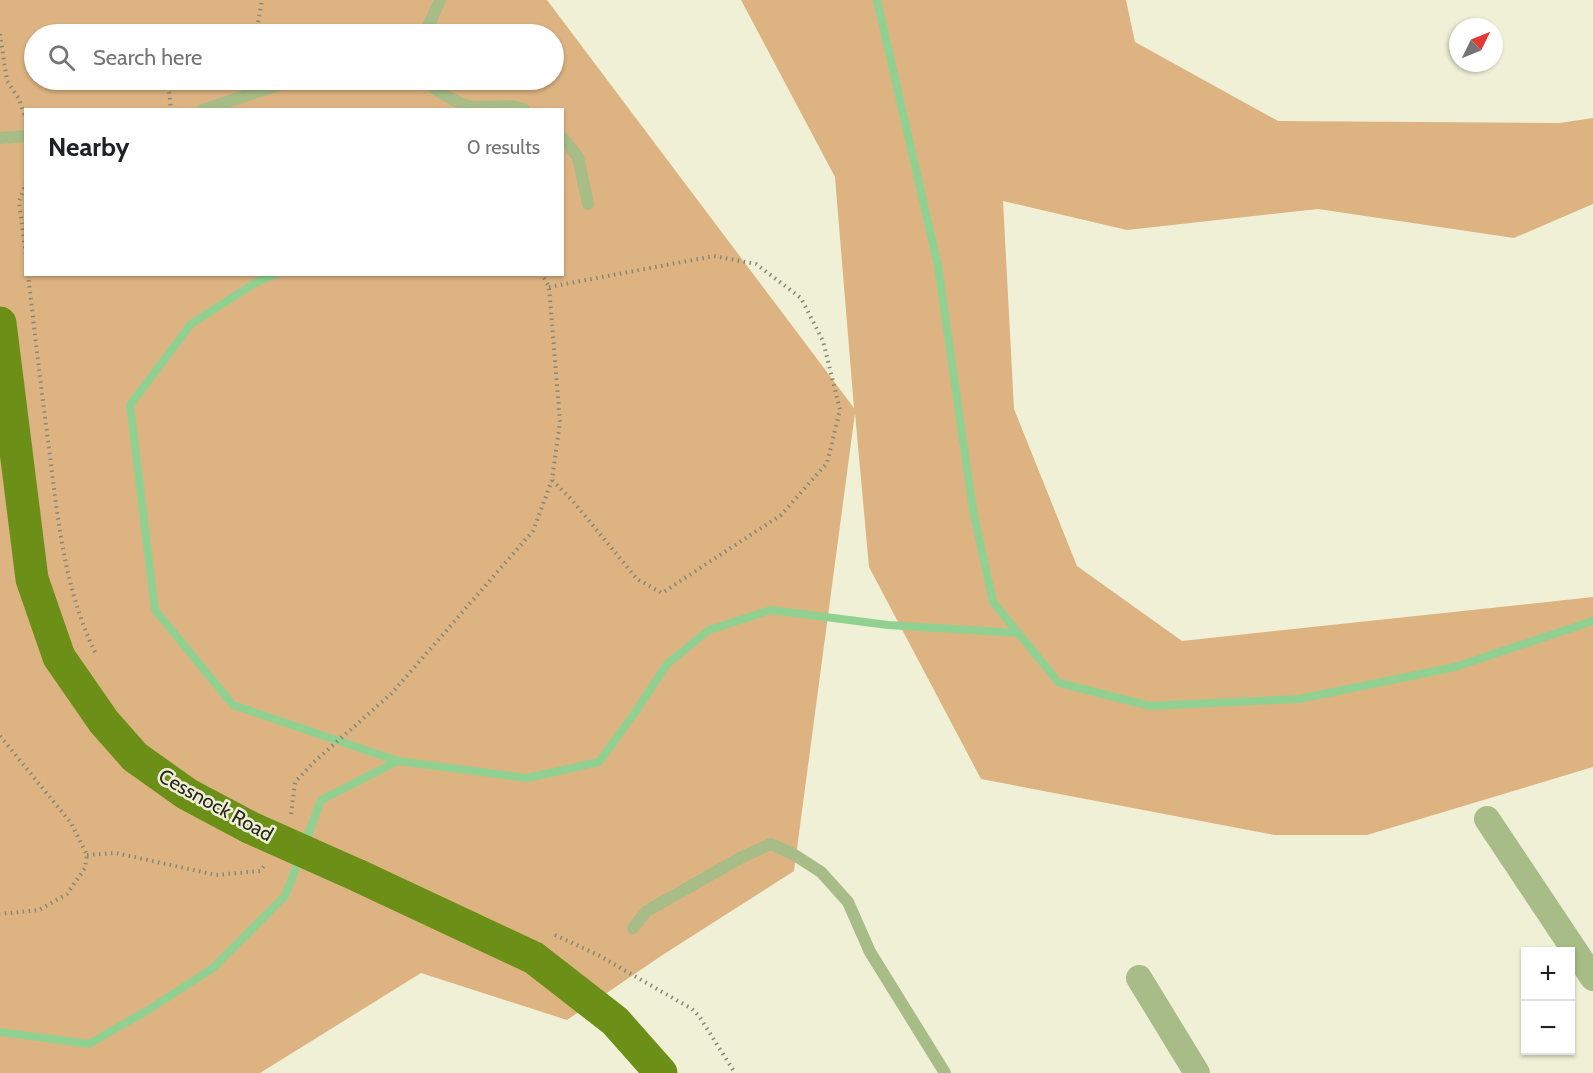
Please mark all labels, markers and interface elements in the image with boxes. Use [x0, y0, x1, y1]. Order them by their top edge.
north arrow [1449, 18, 1503, 72]
search box [24, 24, 564, 90]
icon: search [45, 41, 78, 74]
text: Search here [93, 44, 202, 71]
text: Nearby [48, 131, 129, 163]
text: 0 results [467, 135, 540, 159]
street label: Cessnock Road [155, 764, 277, 846]
map controls [1521, 947, 1575, 1055]
button: + [1521, 947, 1575, 1001]
button: − [1521, 1001, 1575, 1055]

